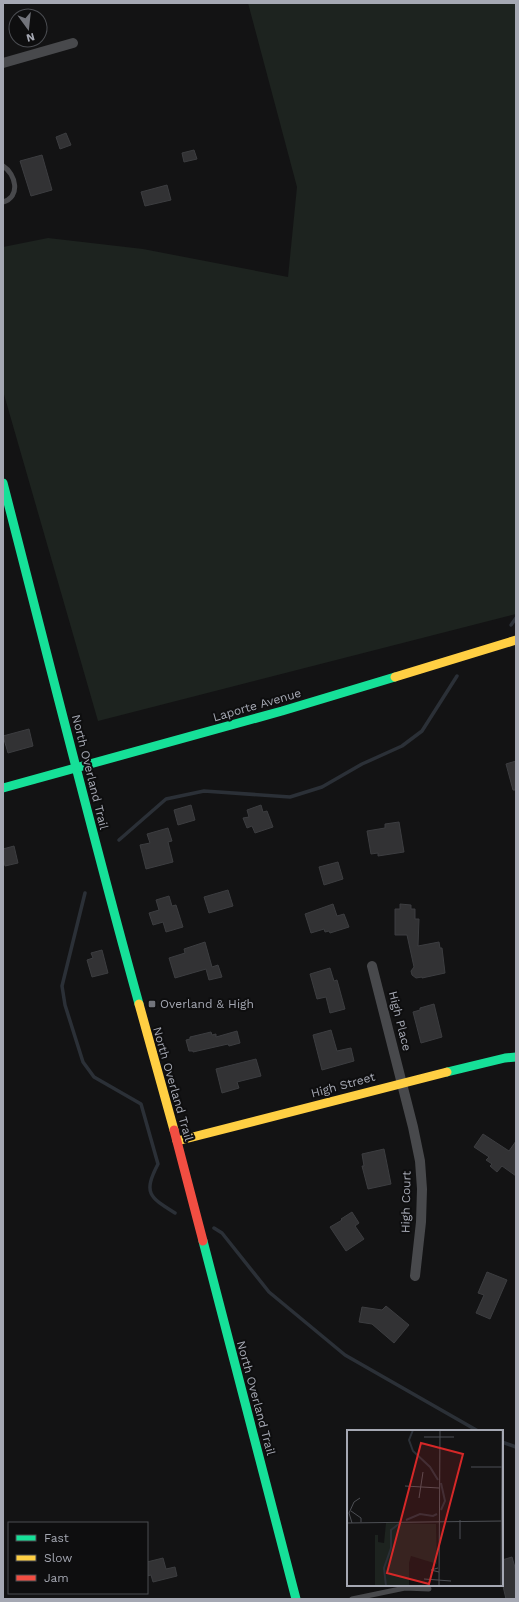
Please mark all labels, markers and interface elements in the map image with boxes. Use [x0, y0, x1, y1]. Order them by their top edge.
north arrow [8, 8, 48, 48]
text: N [25, 30, 36, 45]
street label: Laporte Avenue [211, 686, 303, 724]
street label: North Overland Trail [69, 713, 111, 831]
street label: High Place [386, 990, 414, 1053]
place label: Overland & High [160, 997, 254, 1011]
marker: Overland & High [147, 999, 157, 1009]
street label: North Overland Trail [150, 1025, 196, 1143]
street label: High Street [309, 1070, 377, 1100]
street label: High Court [398, 1171, 414, 1233]
street label: North Overland Trail [234, 1339, 278, 1457]
inset map [347, 1430, 503, 1586]
legend [8, 1522, 148, 1594]
text: Fast [44, 1531, 69, 1545]
text: Slow [44, 1551, 72, 1565]
text: Jam [44, 1571, 69, 1585]

